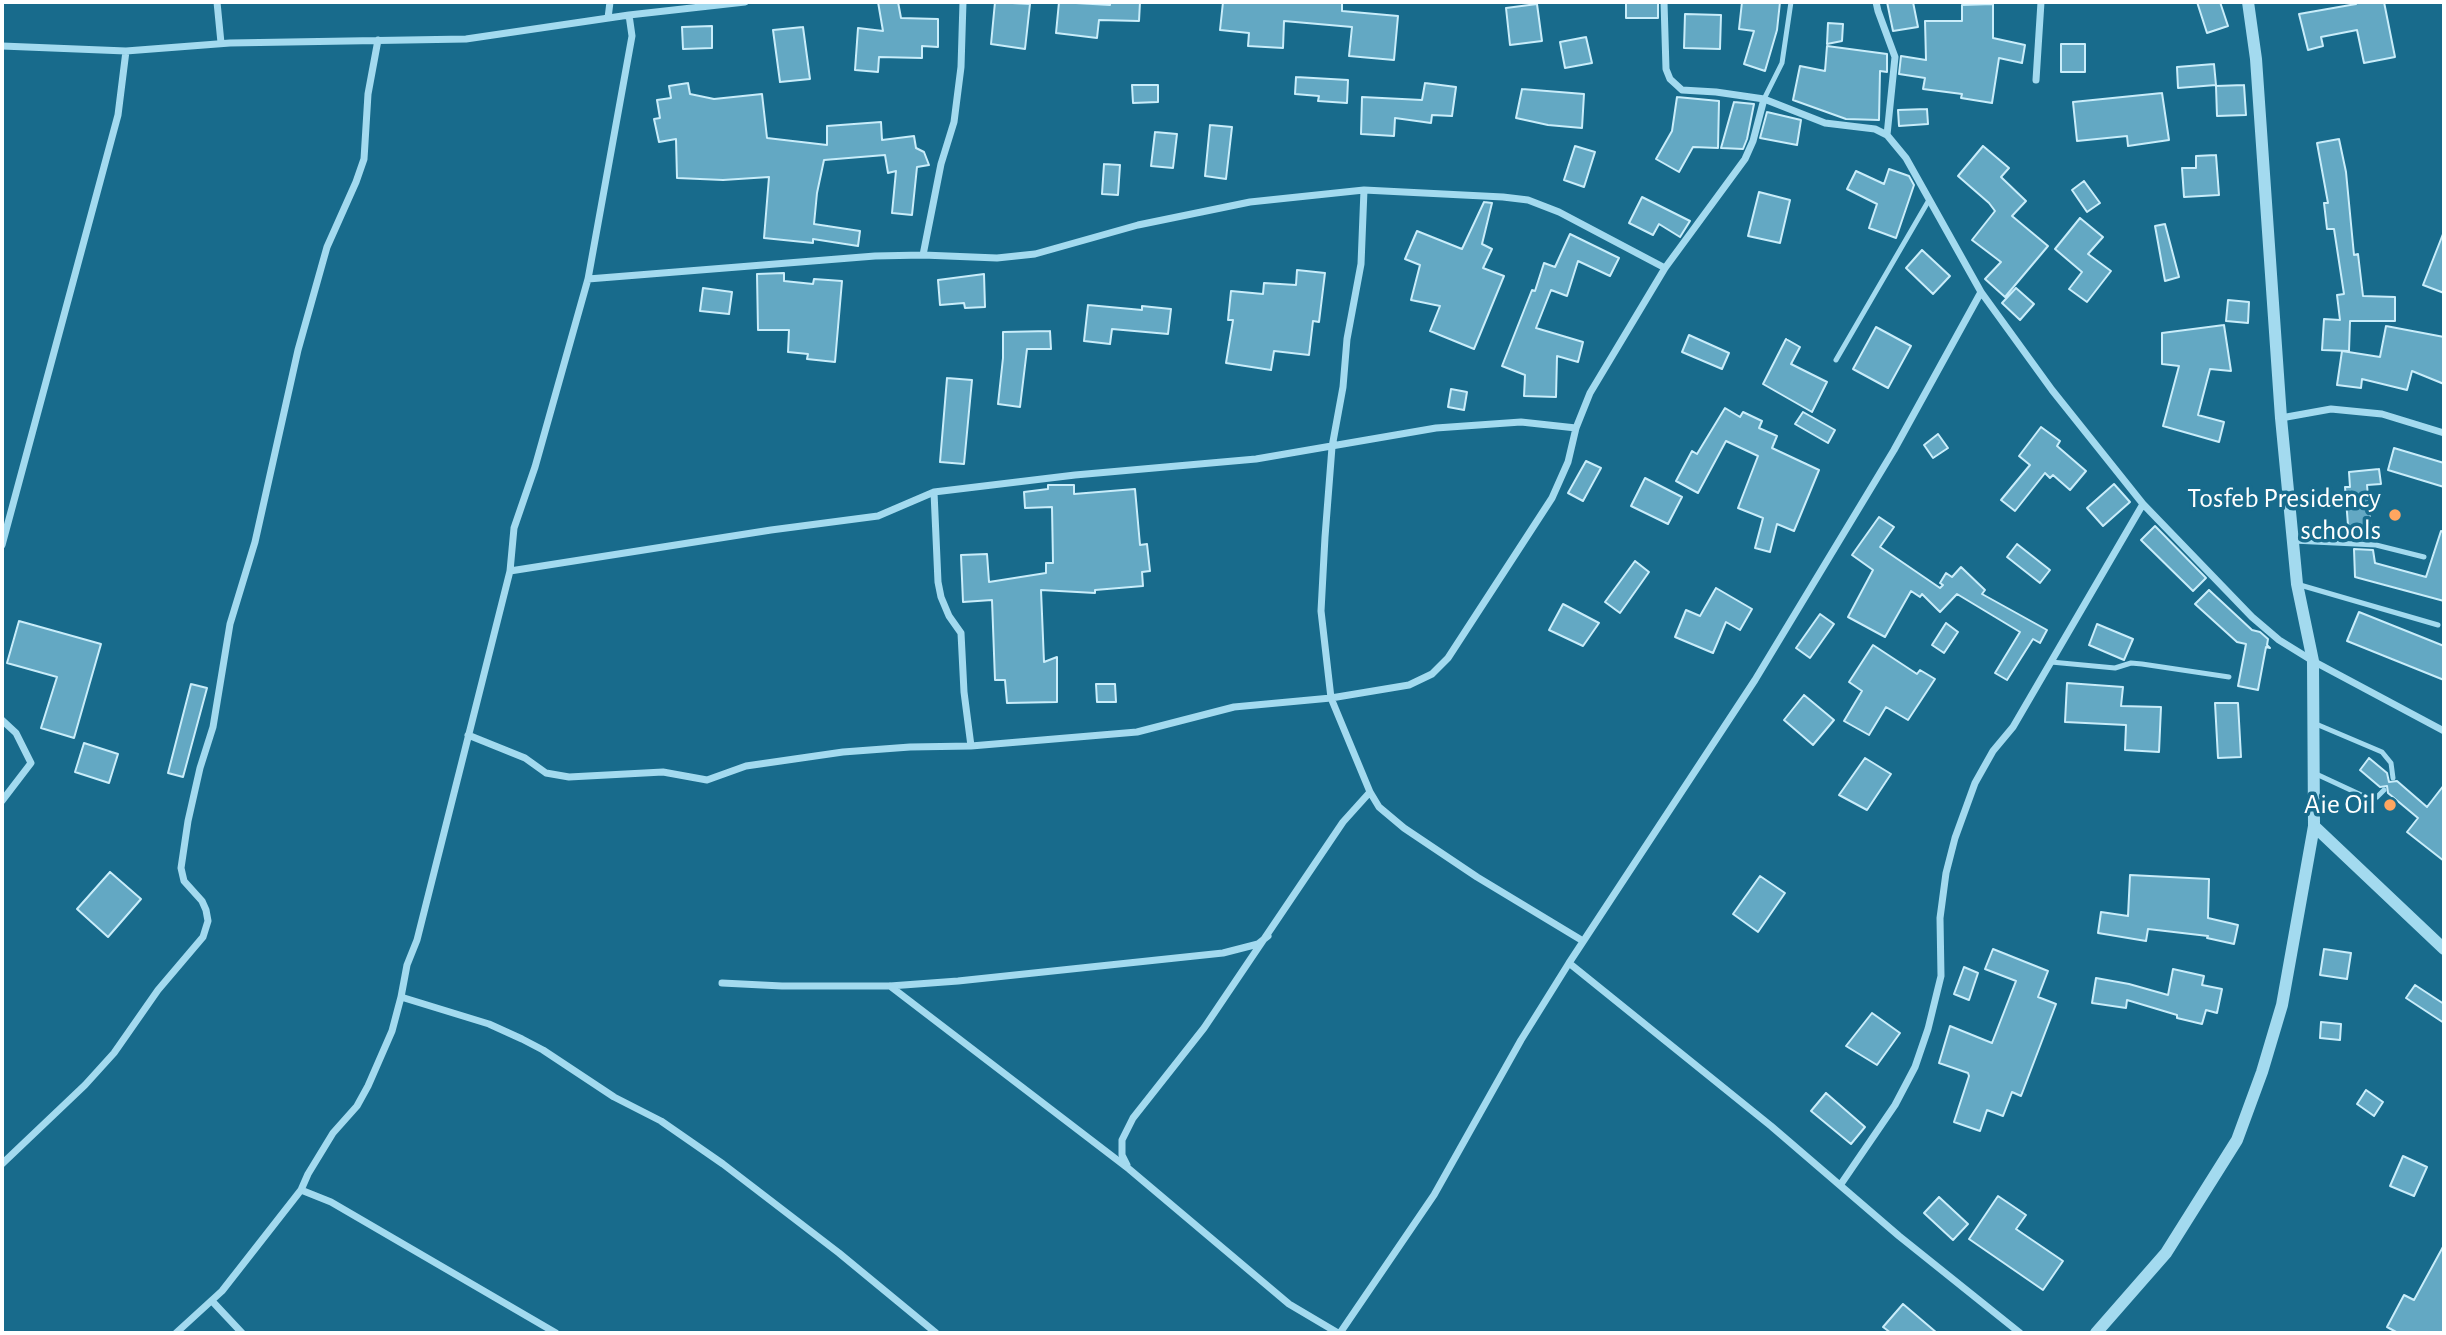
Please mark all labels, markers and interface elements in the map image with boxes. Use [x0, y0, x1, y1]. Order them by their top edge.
place label: Tosfeb Presidency schools [2187, 482, 2381, 548]
marker: Tosfeb Presidency schools [2387, 507, 2403, 523]
place label: Aie Oil [2304, 788, 2376, 822]
marker: Aie Oil [2382, 797, 2398, 813]

